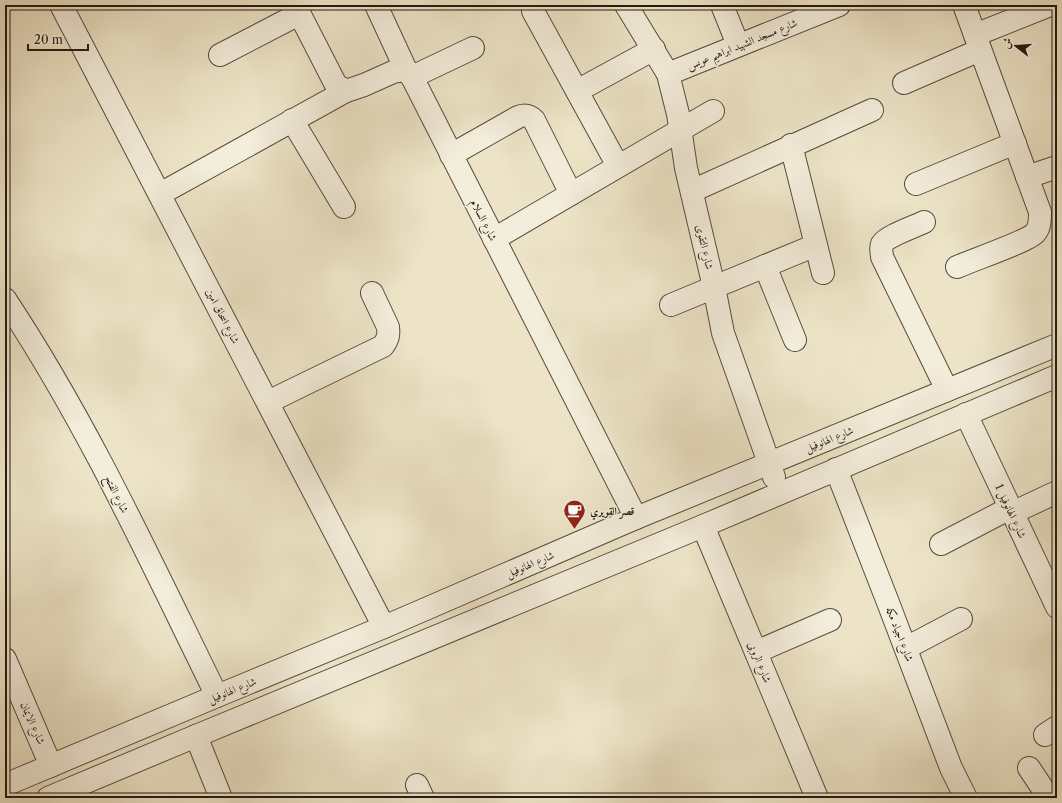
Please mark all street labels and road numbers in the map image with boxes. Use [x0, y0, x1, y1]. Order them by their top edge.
street label: شارع مسجد الشهيد ابراهيم عويس [685, 15, 801, 76]
street label: شارع السلام [465, 197, 500, 245]
street label: شارع التقوى [690, 223, 717, 271]
street label: شارع اسحاق امين [200, 286, 243, 347]
street label: شارع الهانوفيل [803, 423, 856, 458]
street label: شارع الفتح [98, 473, 132, 517]
street label: شارع الهانوفيل 1 [990, 482, 1030, 542]
street label: شارع الهانوفيل [504, 548, 557, 583]
street label: شارع اجياد مكه [880, 605, 917, 665]
street label: شارع الروبى [742, 639, 775, 686]
street label: شارع الهانوفيل [206, 674, 259, 709]
street label: شارع الايمان [15, 700, 49, 748]

